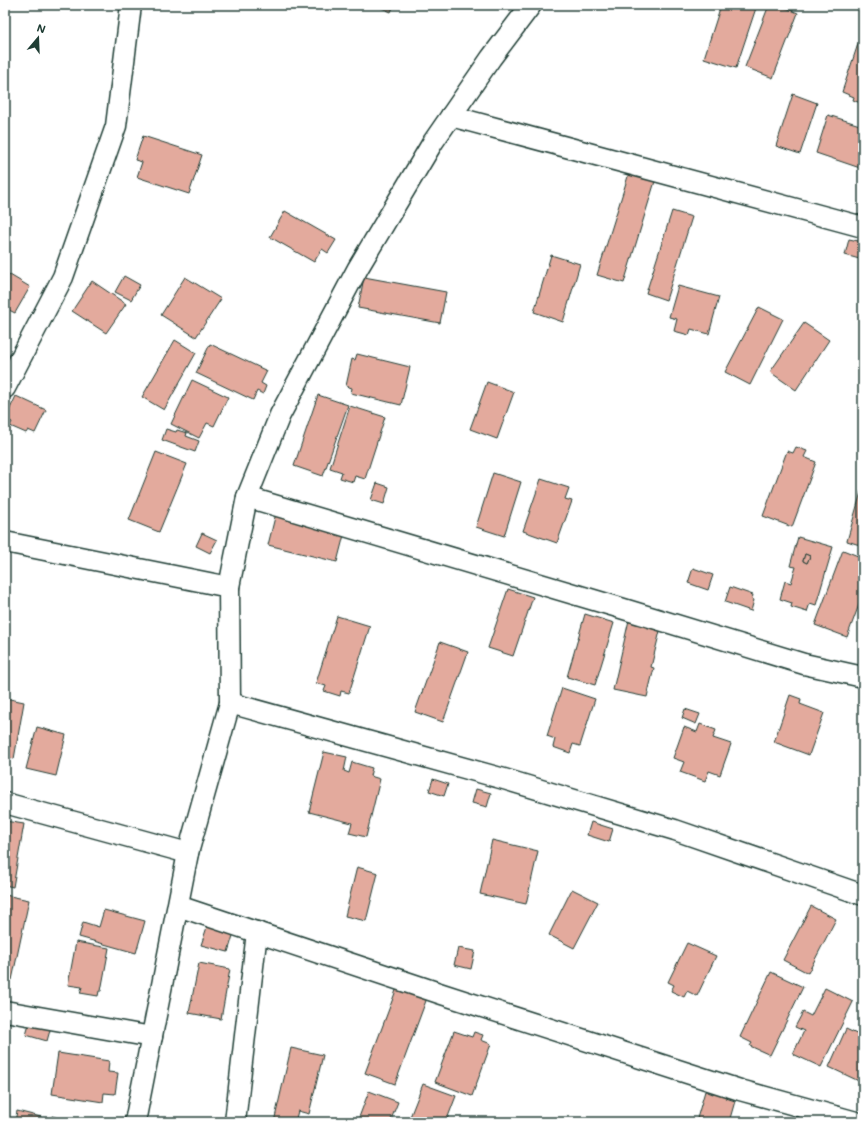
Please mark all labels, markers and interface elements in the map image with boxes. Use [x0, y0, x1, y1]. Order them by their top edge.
north arrow [18, 18, 58, 58]
text: N [35, 20, 48, 37]

